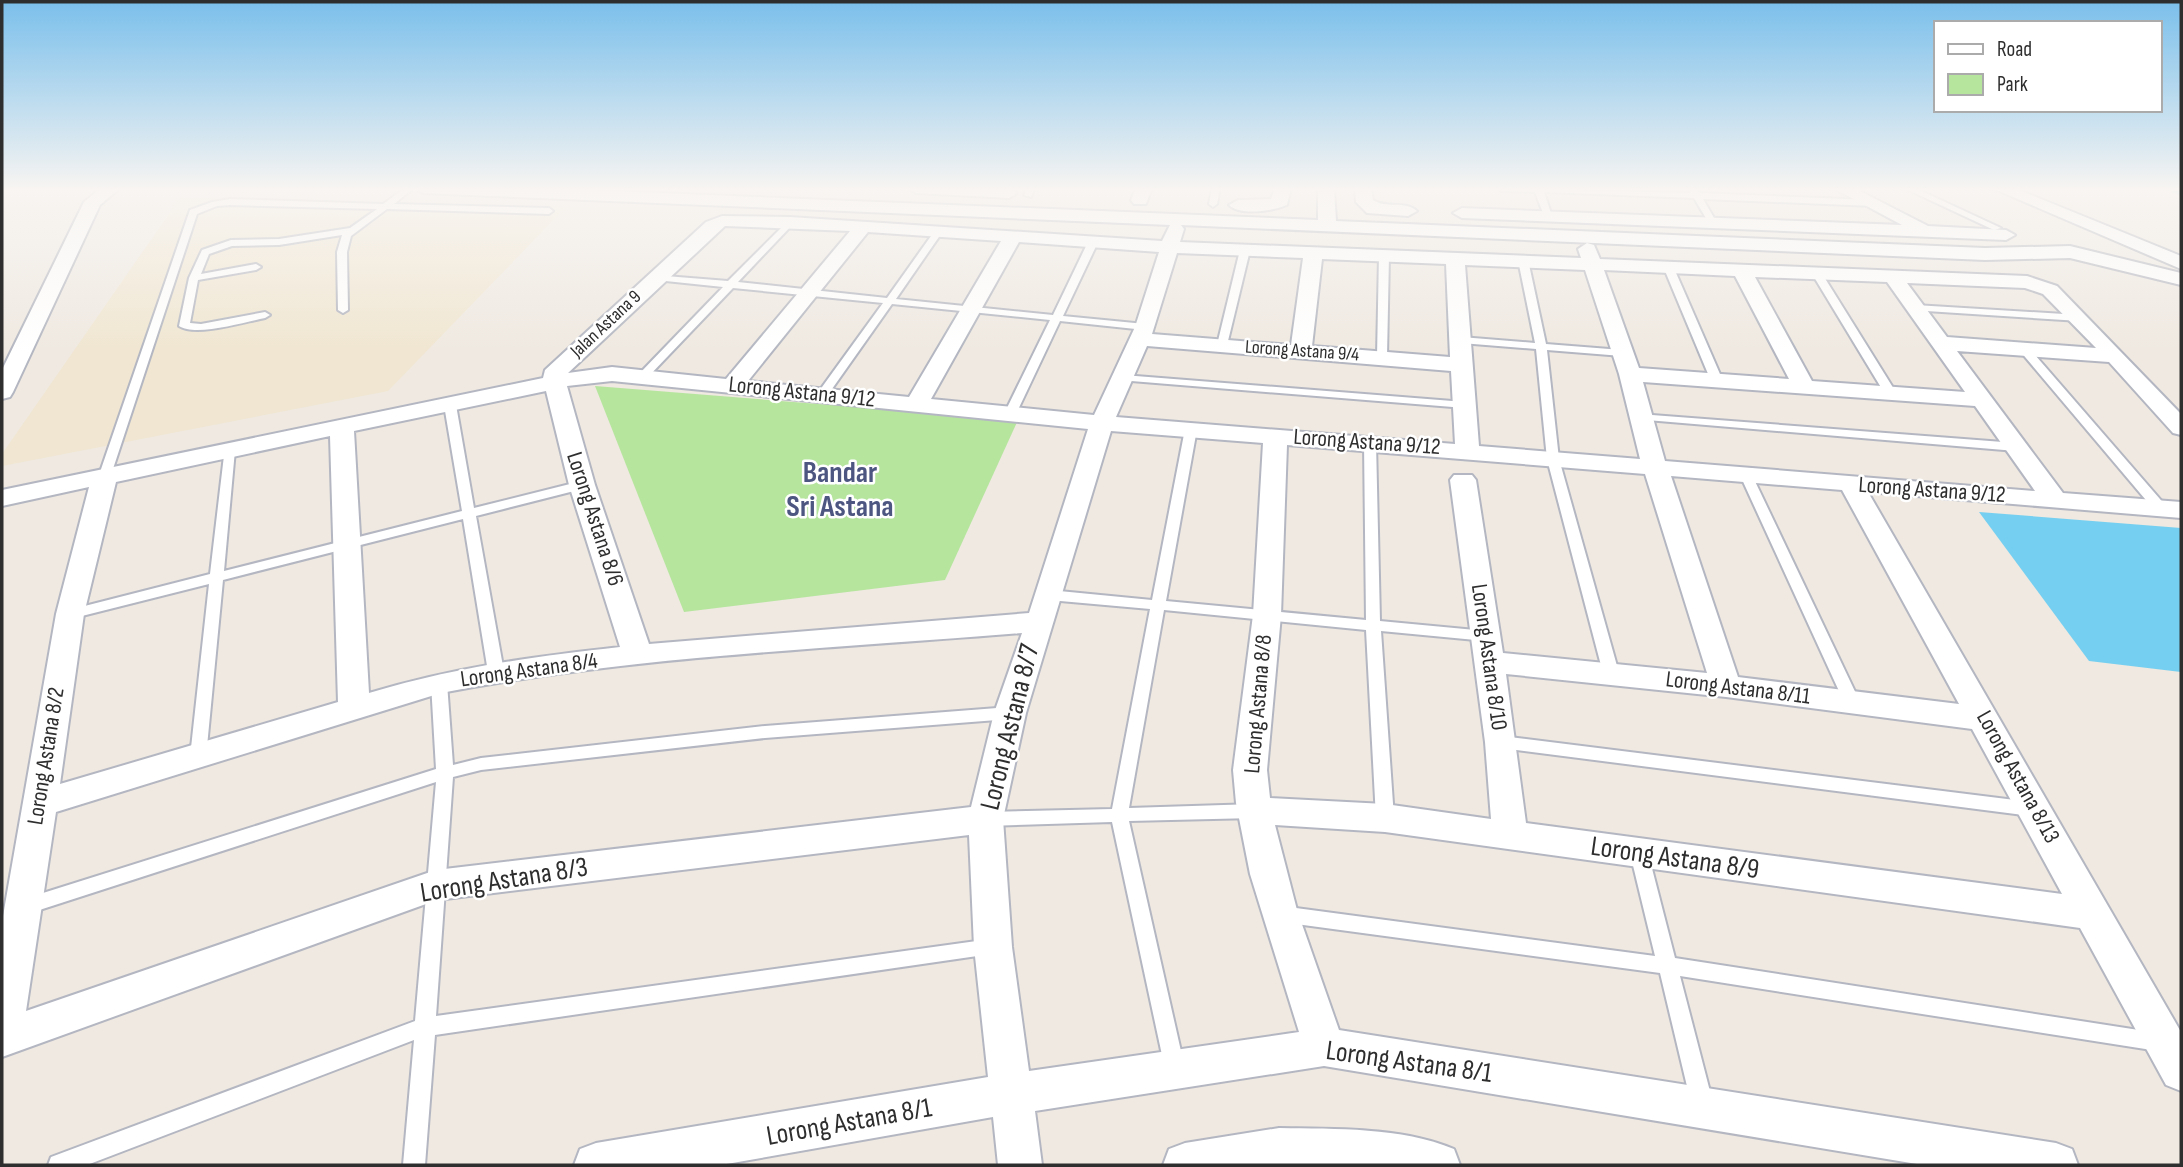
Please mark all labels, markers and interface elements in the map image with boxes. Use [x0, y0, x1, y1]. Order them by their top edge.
legend [1934, 21, 2162, 112]
text: Road [1997, 37, 2032, 62]
text: Park [1997, 72, 2028, 97]
street label: Jalan Astana 9 [565, 286, 646, 363]
street label: Lorong Astana 9/4 [1244, 336, 1360, 366]
street label: Lorong Astana 9/12 [727, 370, 877, 414]
street label: Lorong Astana 9/12 [1293, 423, 1441, 461]
street label: Lorong Astana 8/6 [560, 448, 630, 590]
district label: Bandar Sri Astana [786, 455, 894, 525]
street label: Lorong Astana 9/12 [1858, 471, 2006, 509]
street label: Lorong Astana 8/10 [1465, 582, 1513, 732]
street label: Lorong Astana 8/8 [1238, 633, 1278, 775]
street label: Lorong Astana 8/7 [973, 641, 1047, 813]
street label: Lorong Astana 8/4 [459, 646, 600, 693]
street label: Lorong Astana 8/11 [1664, 665, 1812, 711]
street label: Lorong Astana 8/2 [21, 685, 71, 827]
street label: Lorong Astana 8/13 [1970, 706, 2066, 848]
street label: Lorong Astana 8/9 [1589, 830, 1761, 886]
street label: Lorong Astana 8/3 [418, 850, 590, 910]
street label: Lorong Astana 8/1 [1324, 1034, 1494, 1090]
street label: Lorong Astana 8/1 [764, 1091, 934, 1153]

